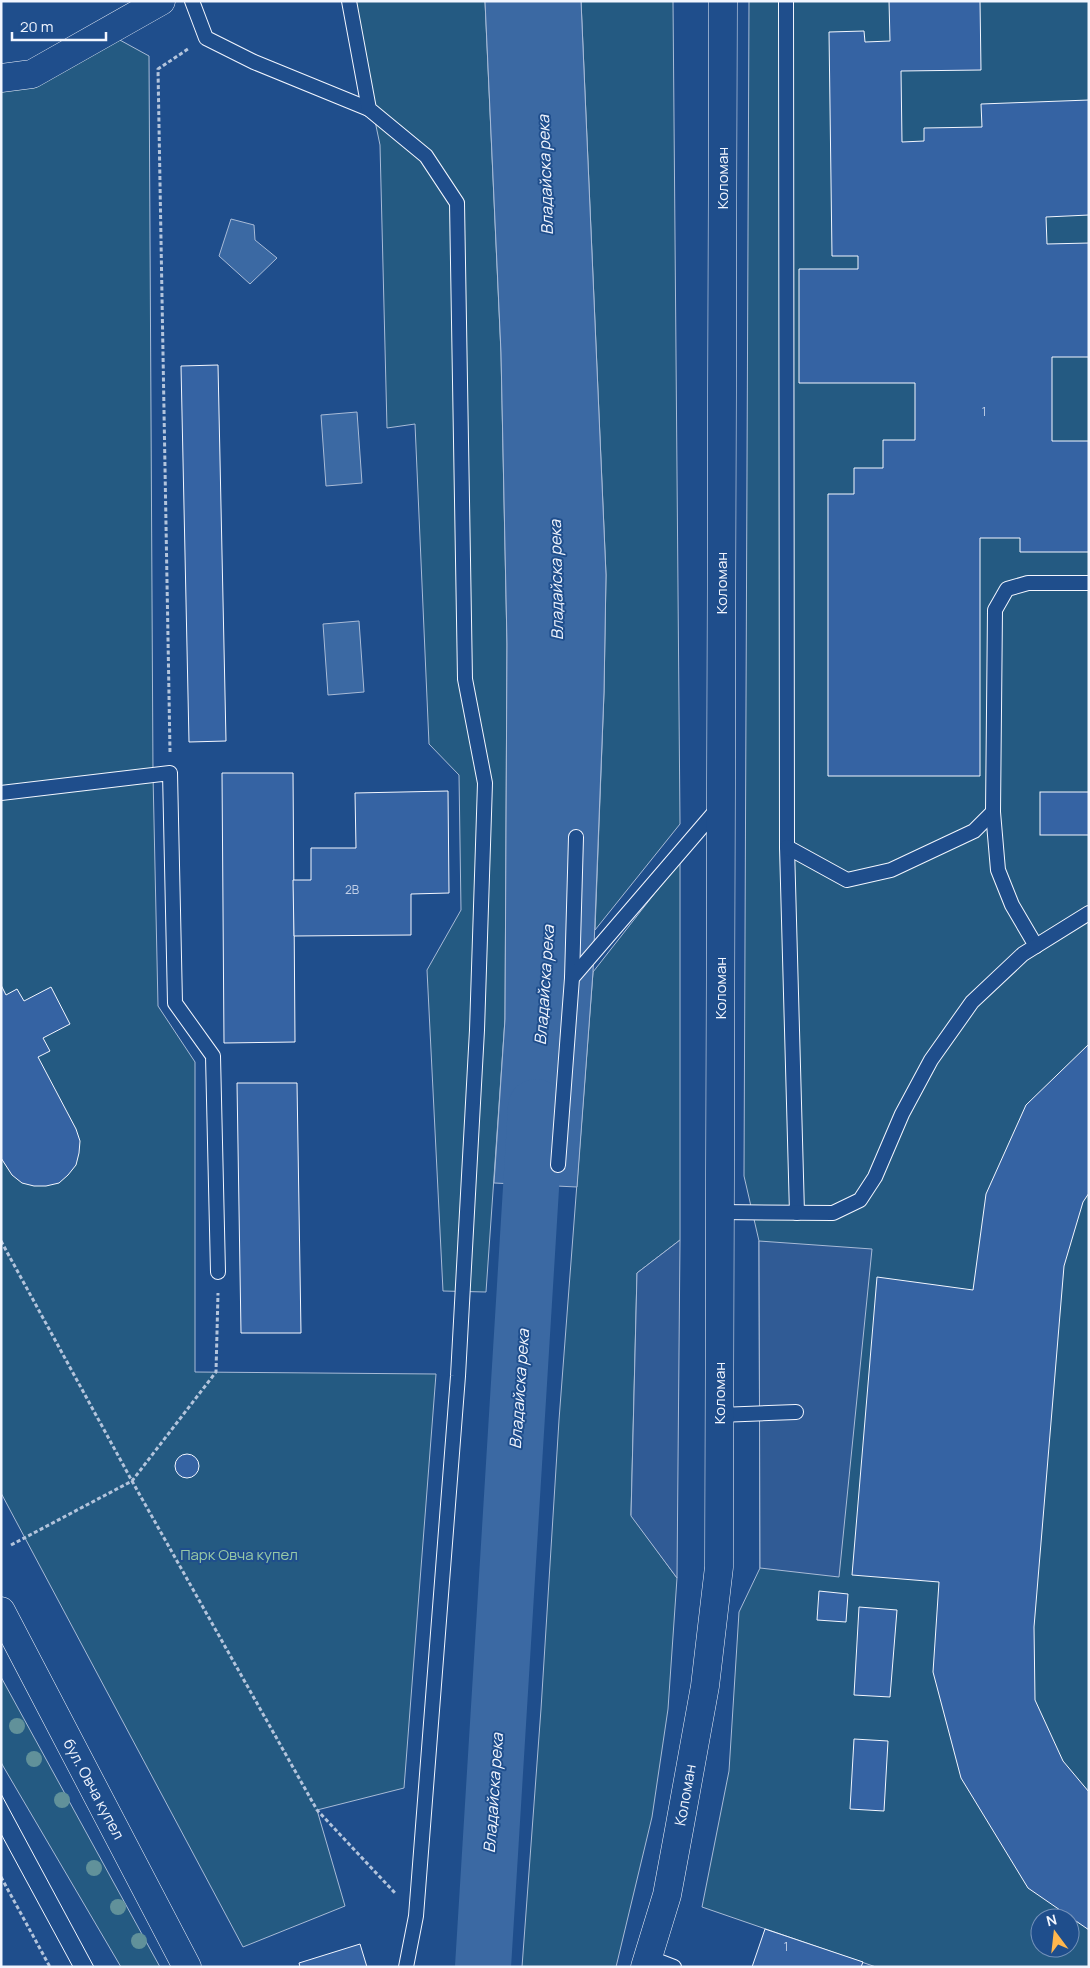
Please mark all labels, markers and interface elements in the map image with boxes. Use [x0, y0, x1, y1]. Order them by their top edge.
scale bar [12, 10, 106, 42]
text: 20 m [20, 16, 53, 37]
water label: Владайска река [532, 114, 558, 235]
street label: Коломан [712, 147, 733, 209]
house number: 1 [982, 403, 986, 420]
water label: Владайска река [544, 519, 568, 640]
street label: Коломан [711, 552, 732, 614]
house number: 2В [345, 881, 359, 898]
water label: Владайска река [529, 923, 559, 1046]
street label: Коломан [710, 957, 731, 1019]
water label: Владайска река [504, 1327, 534, 1450]
street label: Коломан [709, 1362, 730, 1424]
park label: Парк Овча купел [180, 1544, 298, 1565]
water label: Владайска река [478, 1731, 508, 1854]
street label: бул. Овча купел [59, 1735, 129, 1843]
street label: Коломан [669, 1763, 701, 1827]
north arrow [1030, 1908, 1080, 1958]
text: N [1044, 1909, 1059, 1930]
house number: 1 [784, 1938, 788, 1955]

